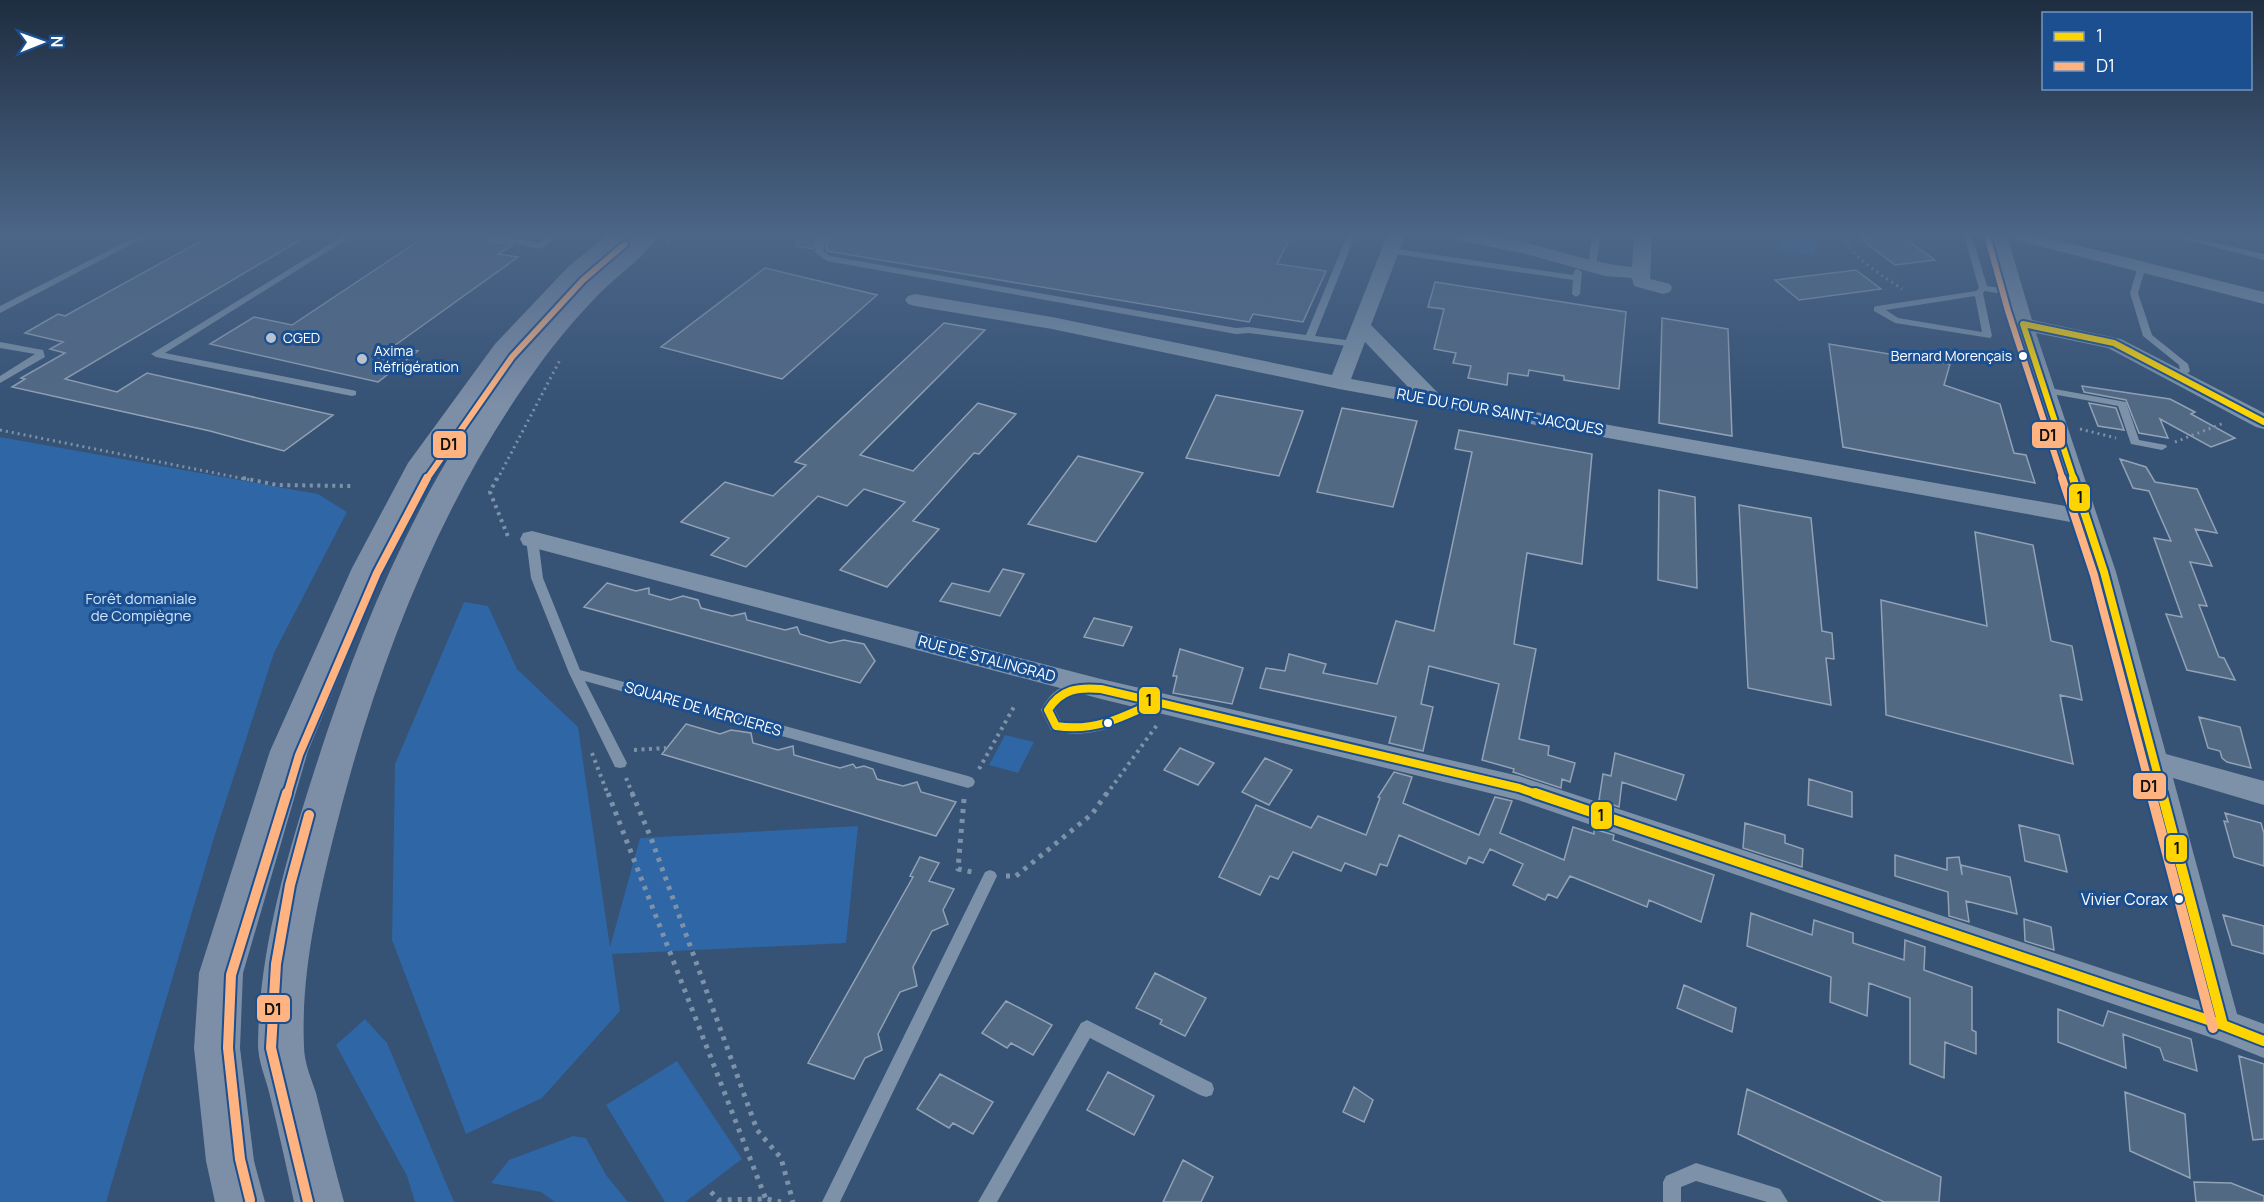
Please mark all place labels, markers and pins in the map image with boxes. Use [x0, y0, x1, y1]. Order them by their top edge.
place label: CGED [283, 328, 320, 347]
marker: CGED [264, 331, 278, 345]
place label: Axima Réfrigération [374, 341, 459, 376]
place label: Bernard Morençais [1891, 346, 2012, 365]
marker: Bernard Morençais [2017, 350, 2029, 362]
marker: Axima Réfrigération [355, 352, 369, 366]
unlabelled marker [1102, 717, 1114, 729]
place label: Vivier Corax [2081, 888, 2169, 910]
marker: Vivier Corax [2173, 893, 2185, 905]

